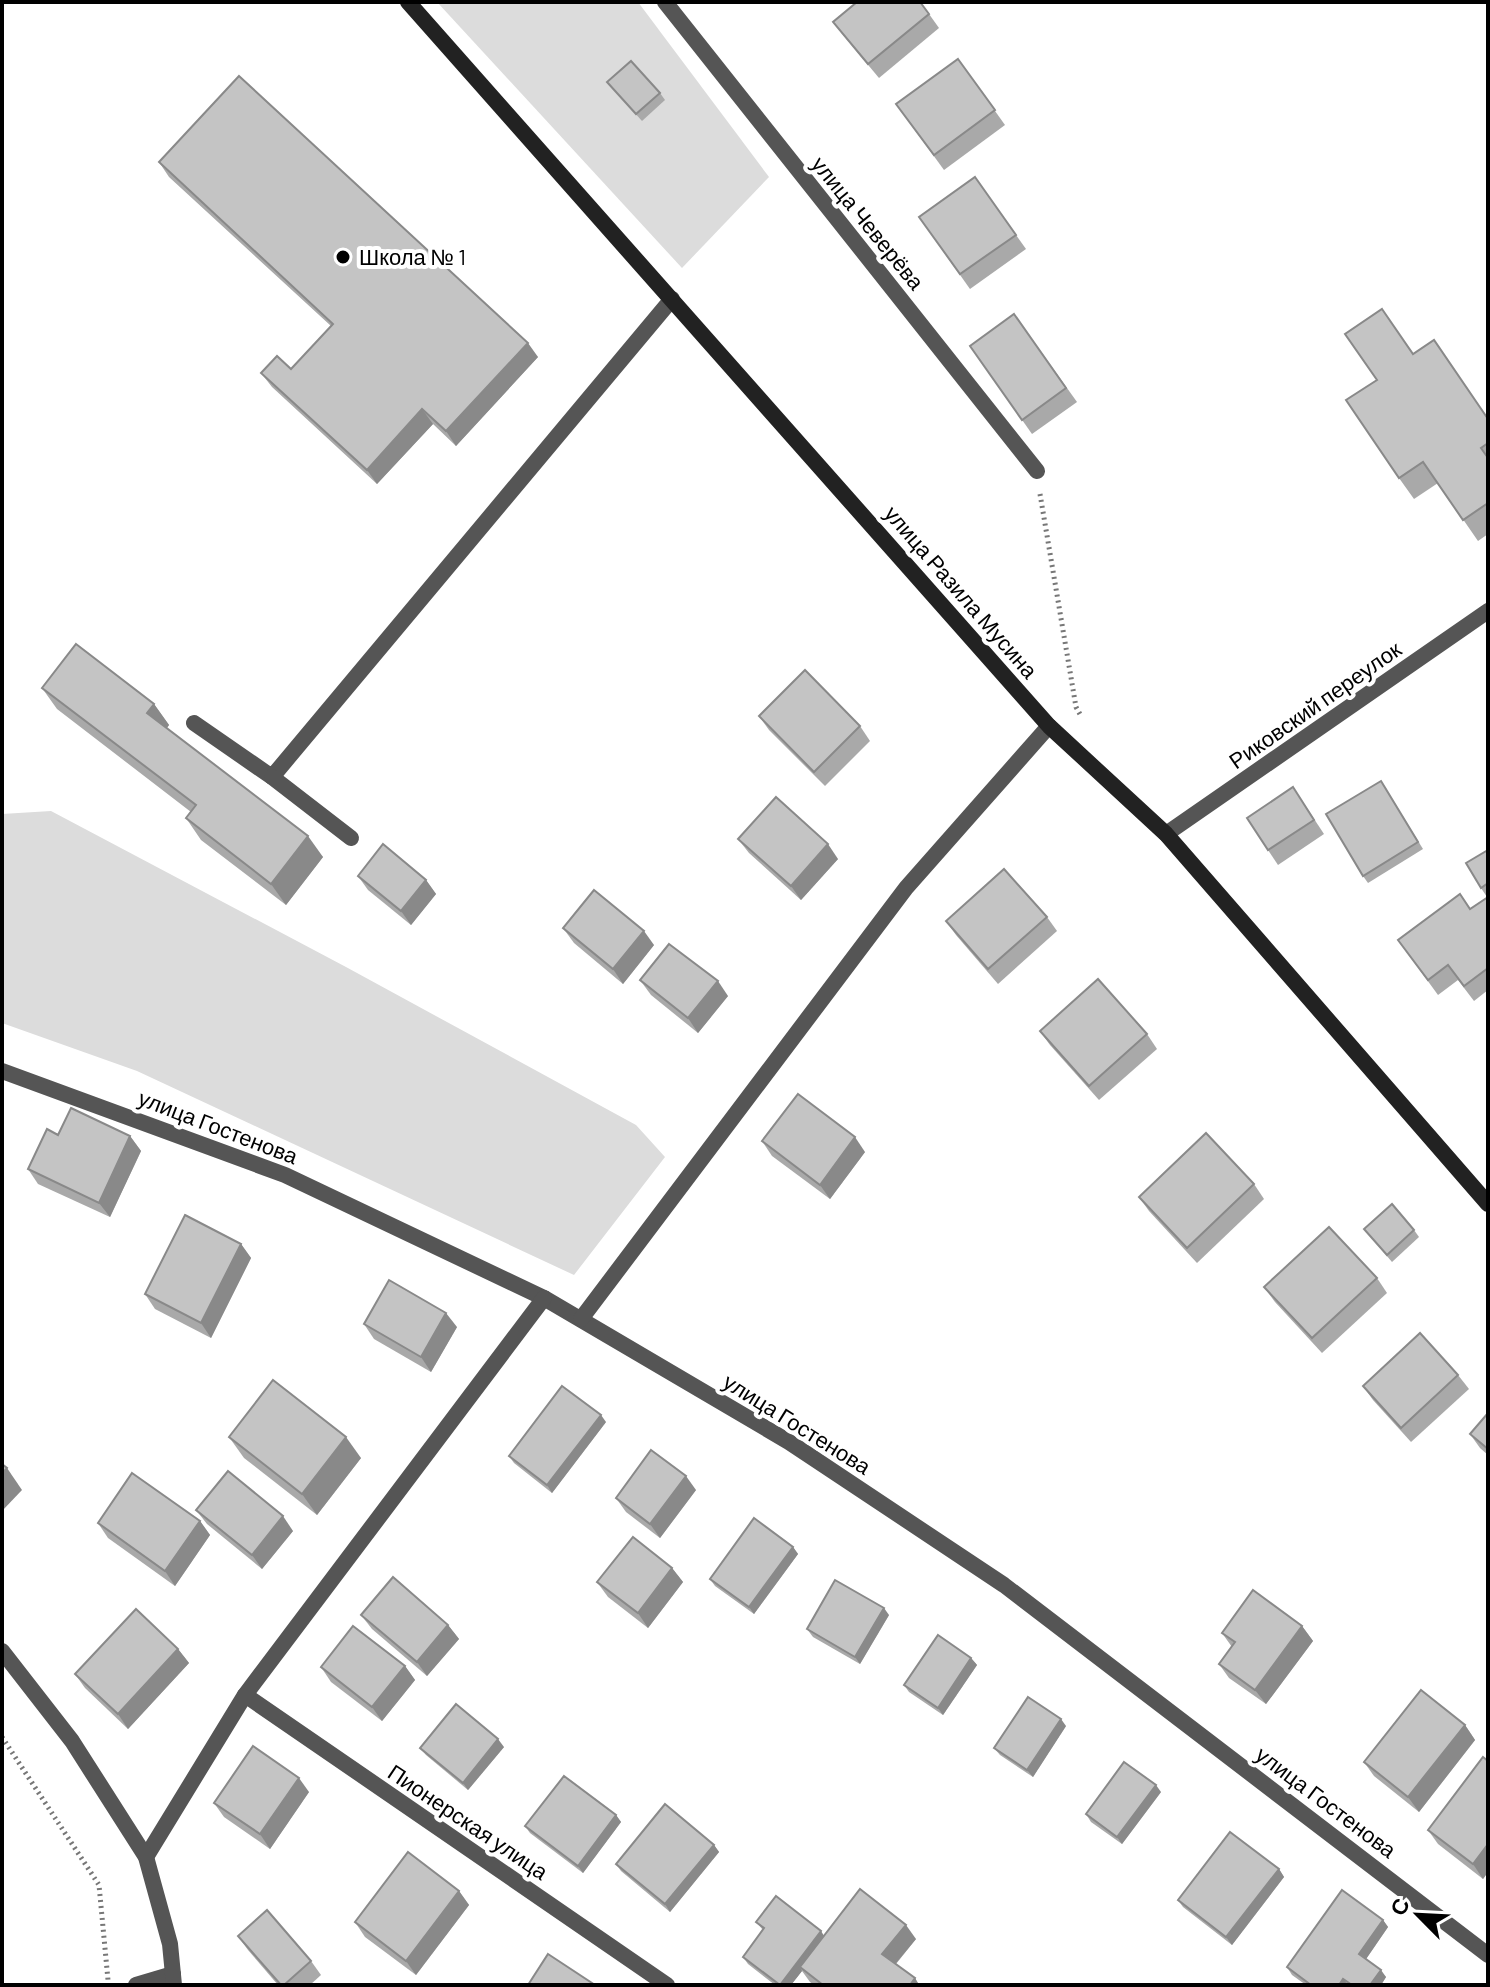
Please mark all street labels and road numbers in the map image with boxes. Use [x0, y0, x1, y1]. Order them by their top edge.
street label: улица Чеверёва [806, 151, 931, 295]
street label: улица Разила Мусина [879, 500, 1044, 684]
street label: Риковский переулок [1223, 635, 1406, 774]
street label: улица Гостенова [135, 1084, 302, 1170]
street label: улица Гостенова [719, 1367, 877, 1480]
street label: улица Гостенова [1251, 1740, 1402, 1864]
street label: Пионерская улица [383, 1758, 554, 1886]

